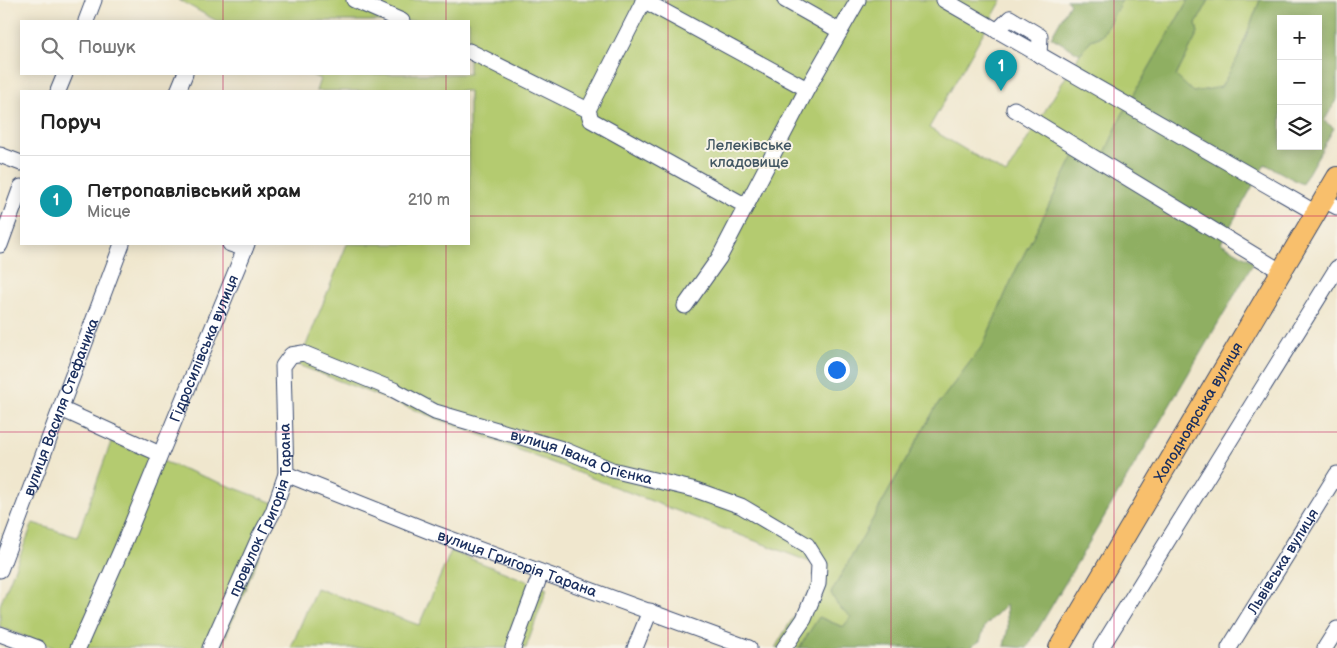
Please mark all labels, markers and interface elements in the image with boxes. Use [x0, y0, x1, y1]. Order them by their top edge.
map controls [1277, 15, 1322, 150]
button: + [1277, 15, 1322, 60]
search box [20, 20, 470, 75]
icon: search [38, 34, 66, 62]
text: Пошук [78, 36, 136, 59]
pin: 1 [985, 50, 1017, 91]
button: − [1277, 60, 1322, 105]
button: layers [1277, 105, 1322, 150]
text: Поруч [40, 110, 101, 135]
park label: Лелеківське кладовище [705, 136, 792, 172]
text: Петропавлівський храм [87, 180, 301, 203]
text: 1 [53, 191, 59, 210]
text: 210 m [408, 191, 450, 210]
text: Місце [87, 203, 131, 222]
street label: Гідросилівська вулиця [165, 272, 243, 425]
street label: вулиця Василя Стефаника [19, 315, 103, 499]
street label: Холодноярська вулиця [1150, 339, 1247, 485]
your location [824, 357, 850, 383]
street label: провулок Григорія Тарана [225, 423, 296, 600]
street label: вулиця Івана Огієнка [508, 425, 654, 489]
street label: Львівська вулиця [1242, 505, 1323, 618]
street label: вулиця Григорія Тарана [435, 526, 600, 601]

